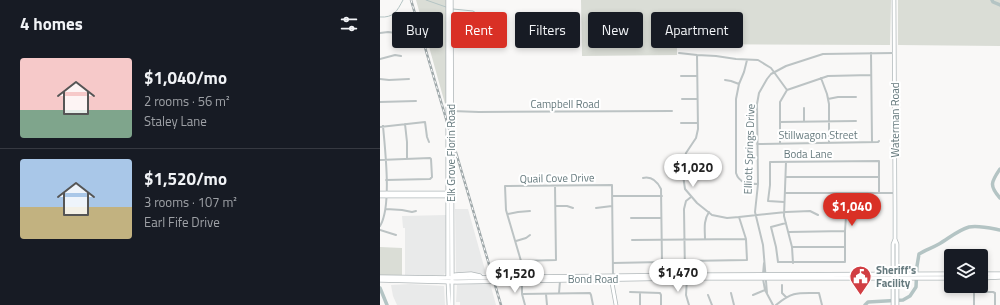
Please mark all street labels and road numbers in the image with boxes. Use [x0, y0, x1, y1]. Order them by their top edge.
street label: Waterman Road [887, 82, 903, 158]
street label: Campbell Road [530, 96, 600, 112]
street label: Elliott Springs Drive [739, 103, 759, 195]
street label: Elk Grove Florin Road [443, 104, 459, 202]
street label: Stillwagon Street [778, 127, 858, 143]
street label: Boda Lane [784, 146, 833, 162]
street label: Quail Cove Drive [519, 169, 595, 187]
street label: Bond Road [568, 271, 618, 287]

